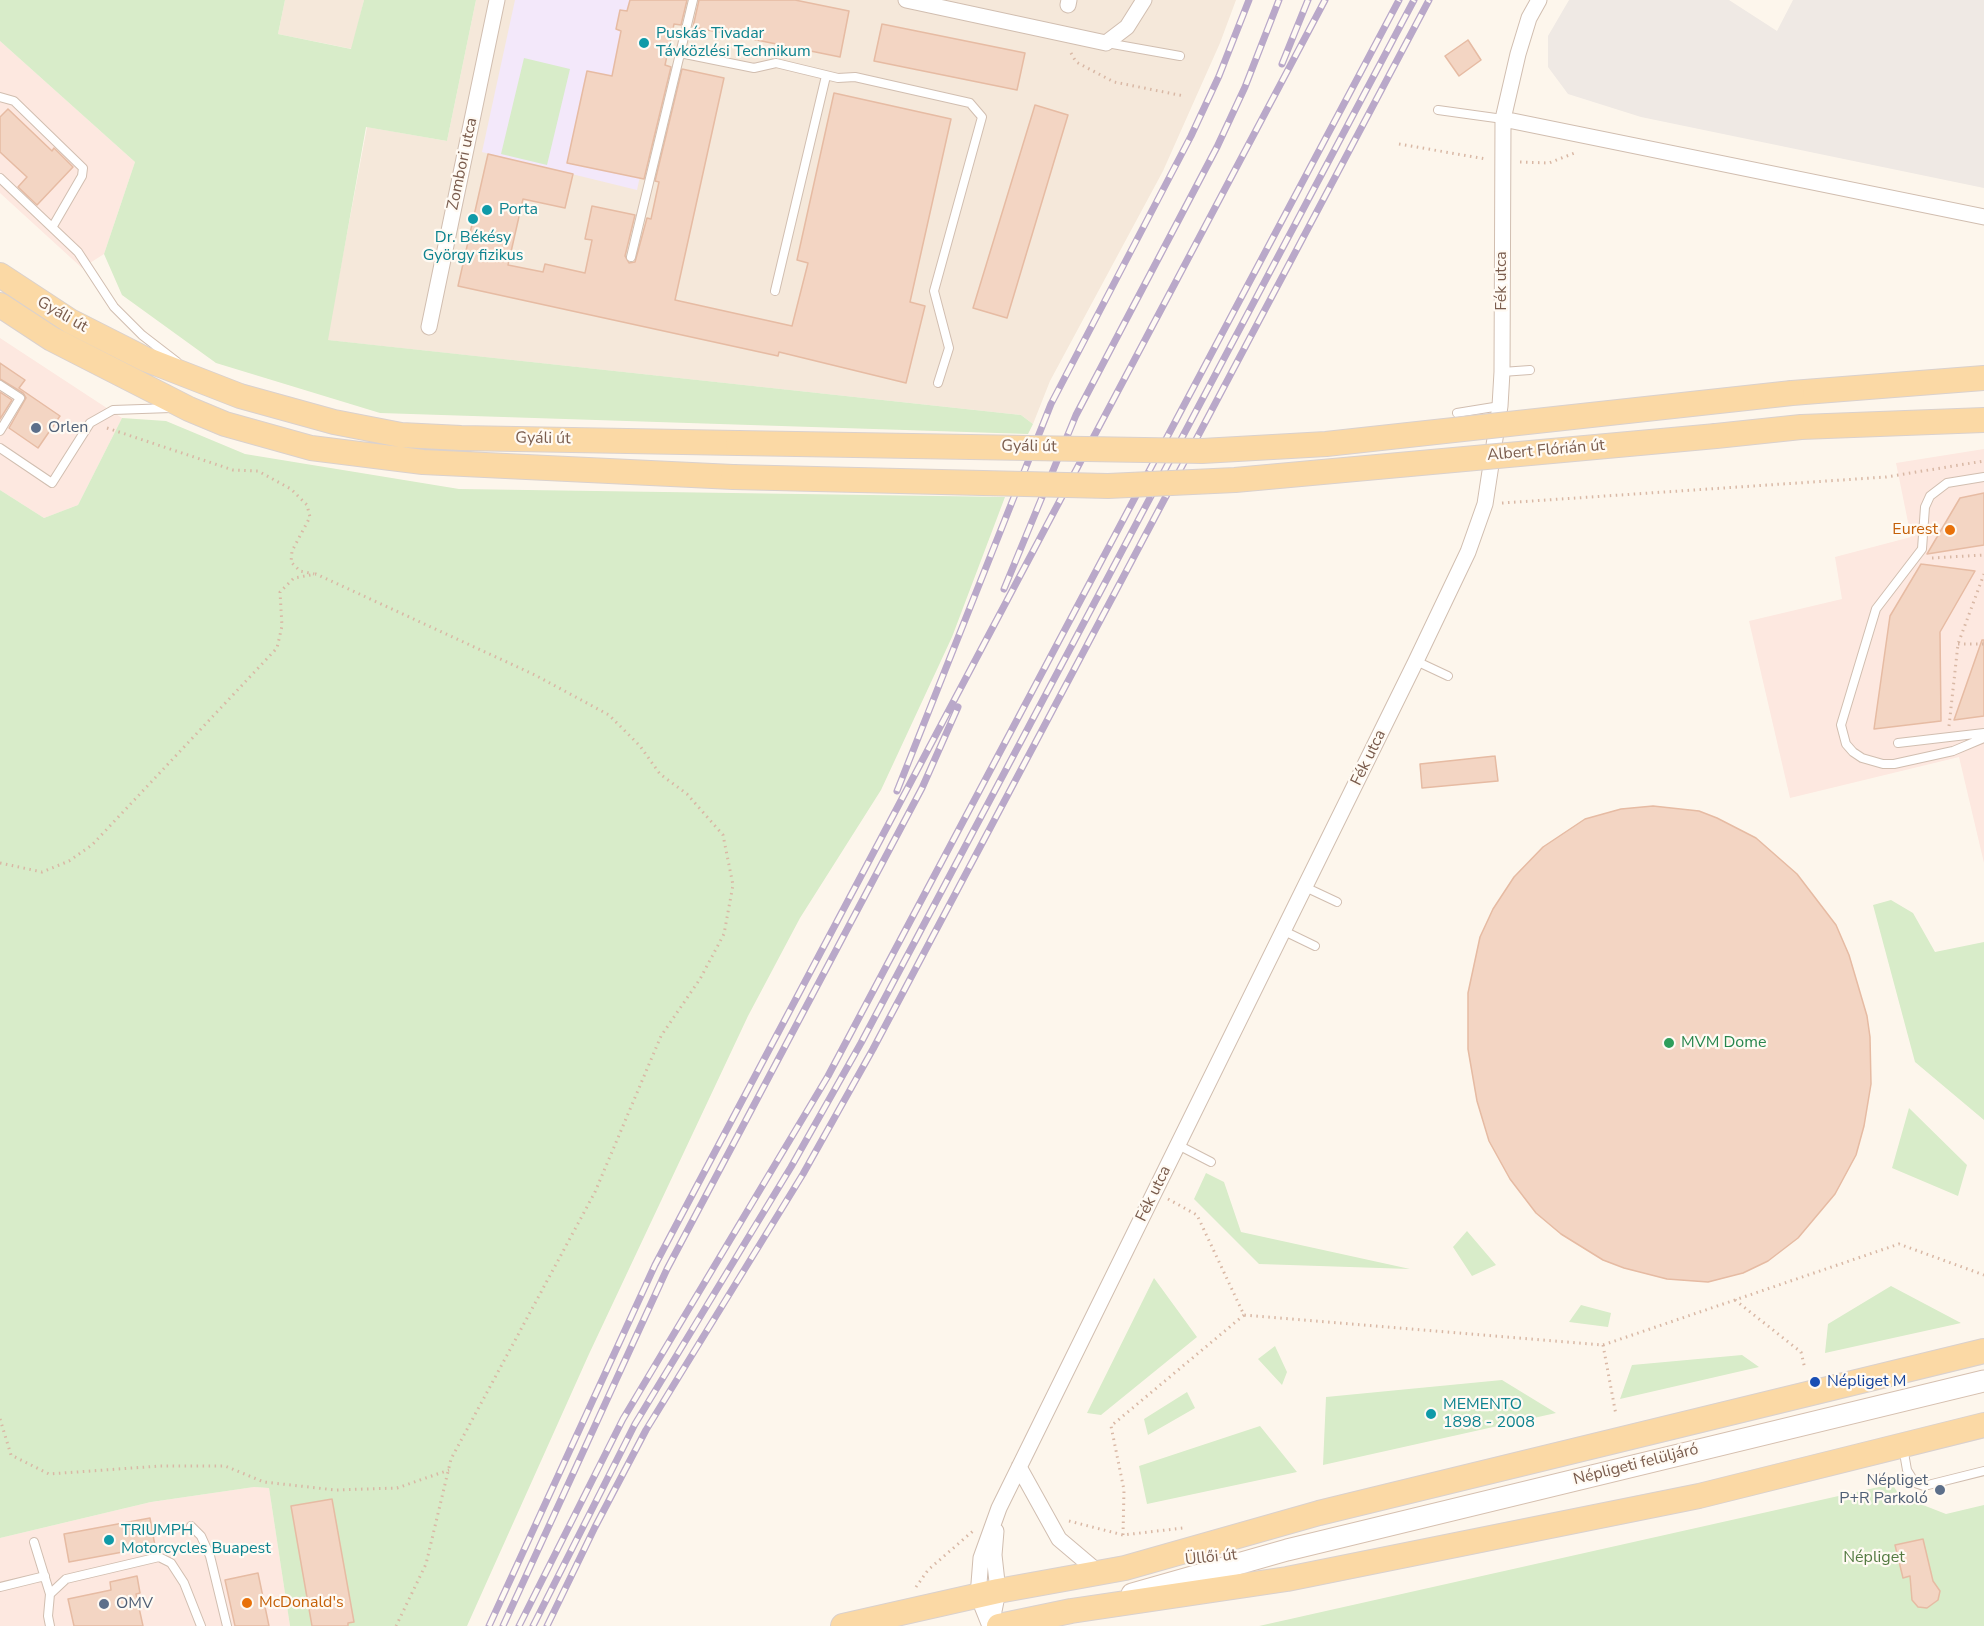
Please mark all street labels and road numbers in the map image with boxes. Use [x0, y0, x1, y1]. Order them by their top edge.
street label: Zombori utca [444, 116, 482, 212]
street label: Fék utca [1492, 251, 1512, 311]
street label: Gyáli út [33, 293, 91, 337]
street label: Gyáli út [515, 429, 571, 449]
street label: Albert Flórián út [1486, 436, 1606, 466]
street label: Gyáli út [1001, 437, 1057, 457]
street label: Fék utca [1347, 727, 1391, 789]
street label: Fék utca [1132, 1163, 1176, 1225]
street label: Népligeti felüljáró [1571, 1440, 1701, 1490]
street label: Üllői út [1184, 1546, 1238, 1570]

